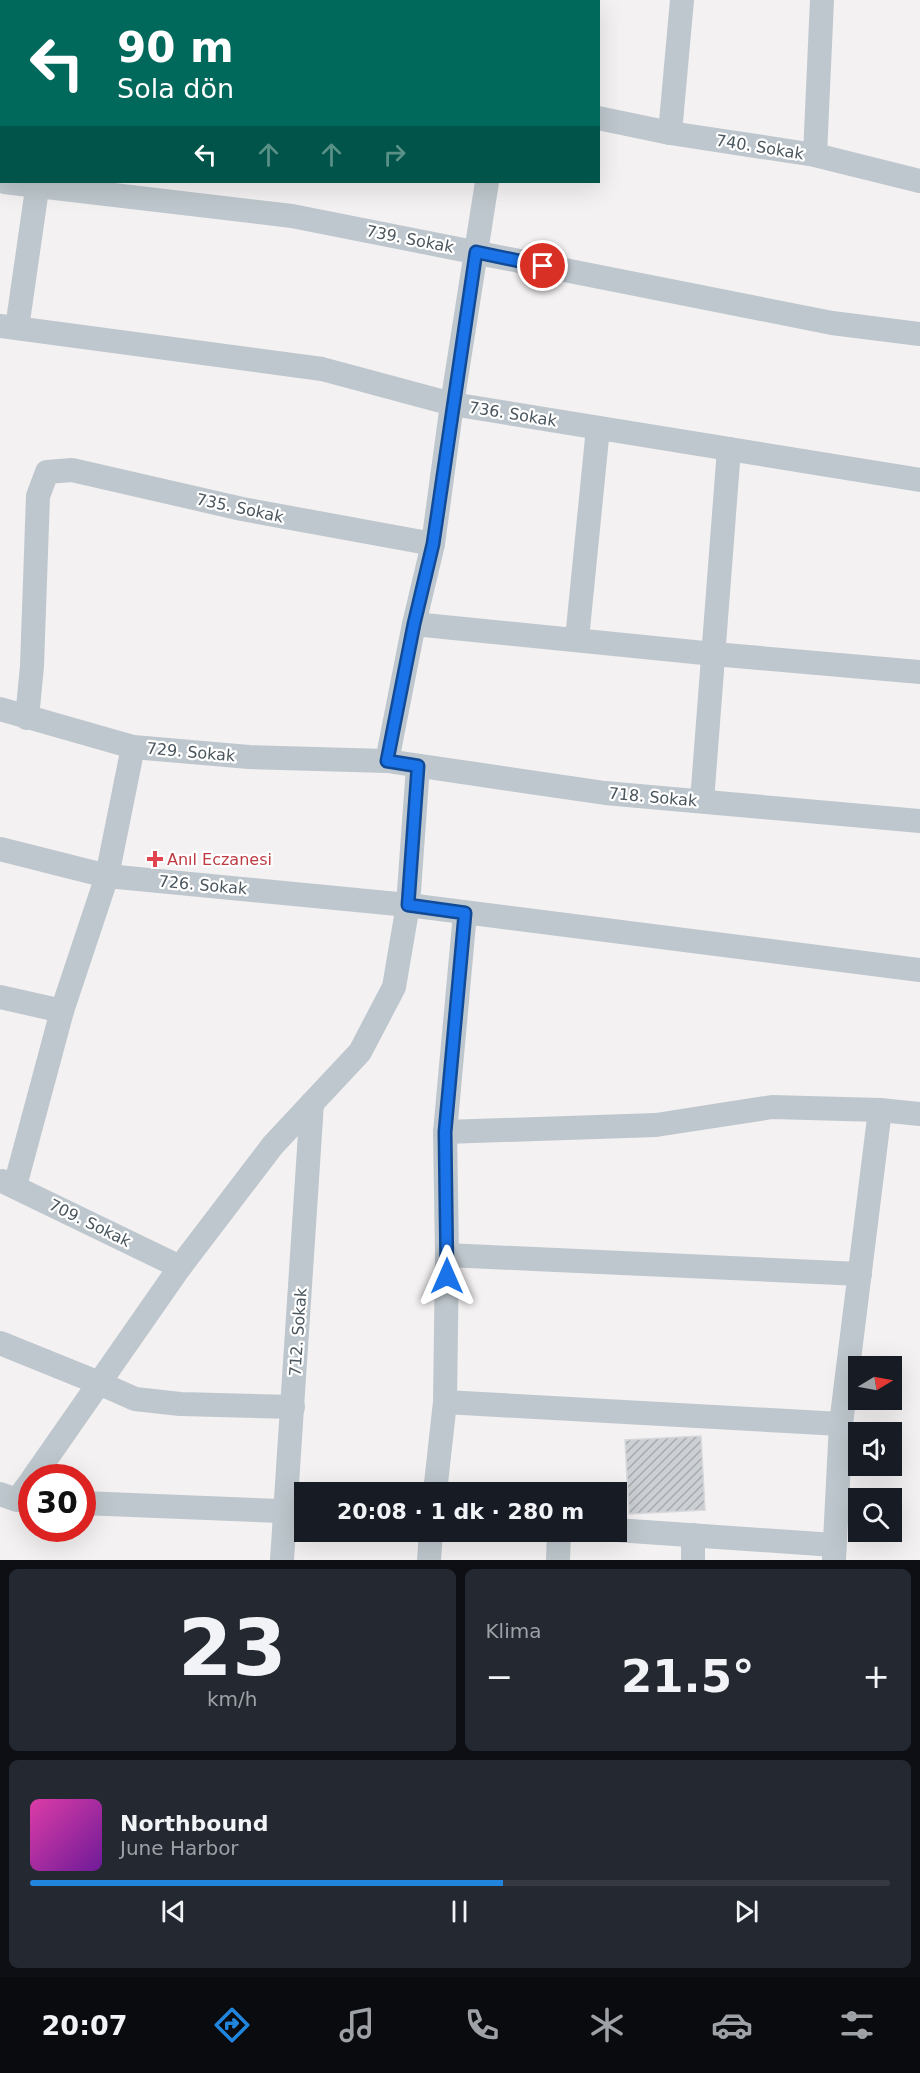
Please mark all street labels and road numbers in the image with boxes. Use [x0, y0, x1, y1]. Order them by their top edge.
street label: 740. Sokak [715, 131, 806, 163]
street label: 739. Sokak [365, 221, 456, 257]
street label: 736. Sokak [468, 398, 559, 430]
street label: 735. Sokak [195, 489, 286, 527]
street label: 729. Sokak [146, 739, 237, 765]
street label: 718. Sokak [608, 784, 699, 810]
street label: 726. Sokak [158, 872, 249, 898]
street label: 709. Sokak [46, 1195, 135, 1251]
street label: 712. Sokak [285, 1286, 311, 1377]

